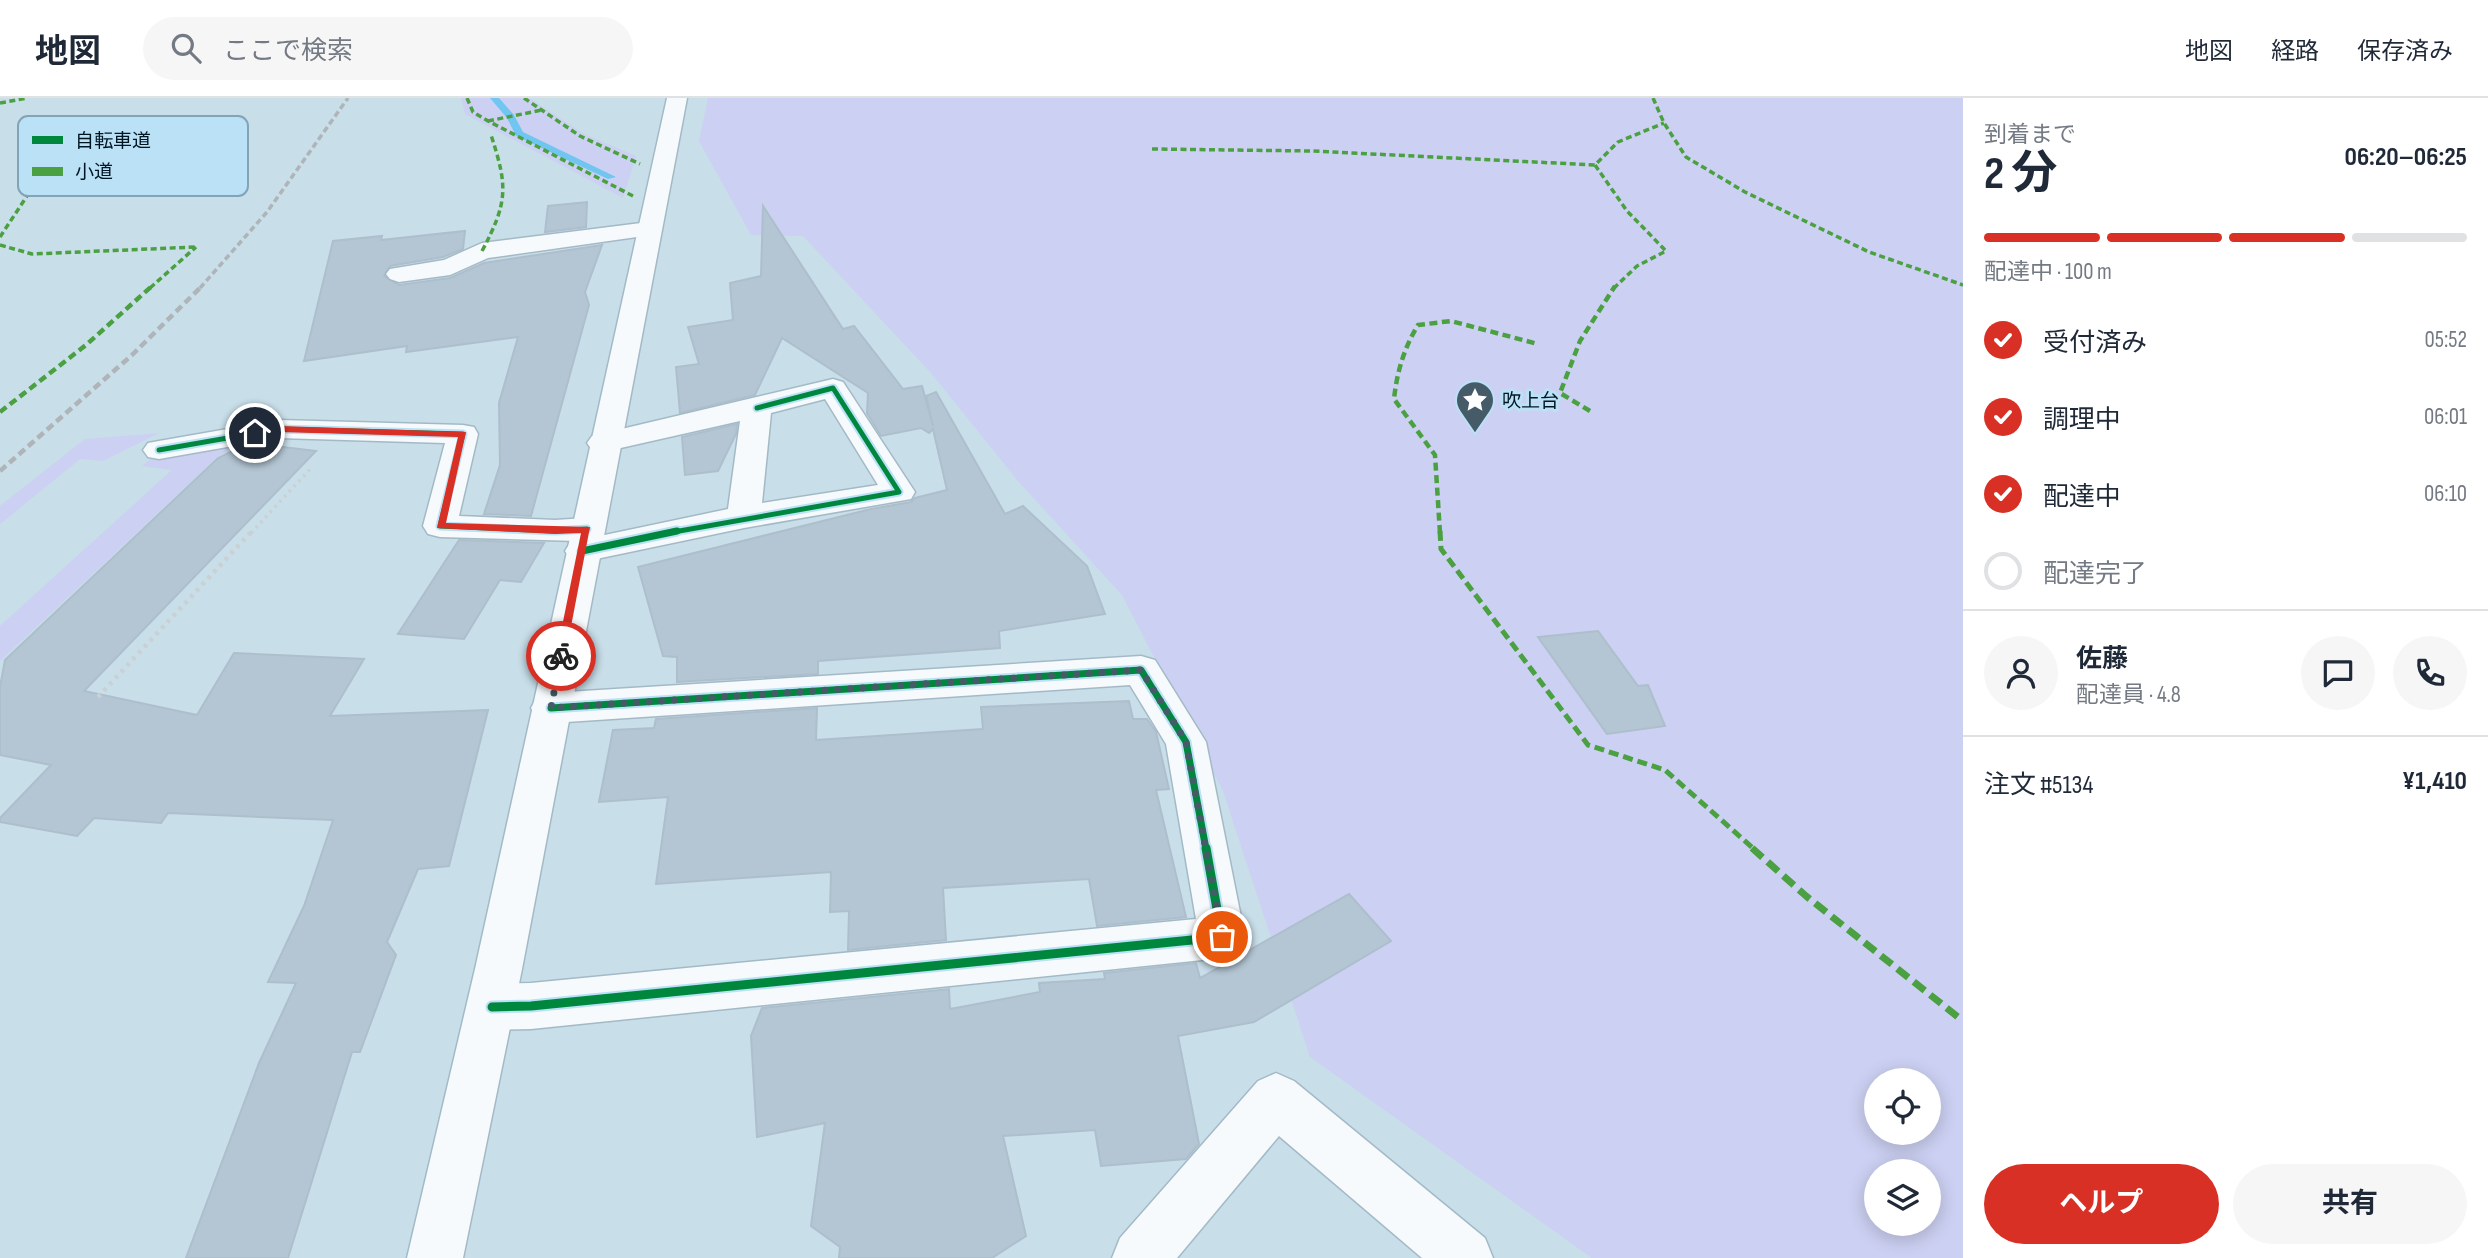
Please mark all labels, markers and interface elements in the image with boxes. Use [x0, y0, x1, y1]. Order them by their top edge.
search box [143, 17, 633, 80]
icon: search [167, 29, 205, 67]
text: 地図 [35, 32, 101, 72]
text: ここで検索 [223, 36, 353, 67]
text: 地図 [2185, 37, 2233, 66]
text: 経路 [2271, 37, 2319, 66]
text: 保存済み [2357, 37, 2453, 66]
legend [18, 116, 248, 196]
text: 到着まで [1984, 121, 2076, 149]
text: 自転車道 [75, 130, 151, 153]
text: 06:20–06:25 [2345, 142, 2467, 173]
text: 2 分 [1984, 147, 2057, 202]
text: 小道 [75, 161, 113, 184]
text: 配達中 · 100 m [1984, 258, 2112, 286]
icon: check [1984, 321, 2022, 359]
text: 05:52 [2424, 326, 2467, 354]
text: 受付済み [2043, 328, 2147, 359]
place icon: 吹上台 [1454, 379, 1496, 434]
place label: 吹上台 [1502, 390, 1559, 413]
icon: check [1984, 398, 2022, 436]
pin [225, 403, 285, 463]
text: 06:01 [2424, 403, 2467, 431]
text: 調理中 [2043, 405, 2121, 436]
icon: home [236, 414, 274, 452]
icon: check [1984, 475, 2022, 513]
text: 06:10 [2424, 480, 2467, 508]
text: 配達中 [2043, 482, 2121, 513]
text: 配達完了 [2043, 559, 2147, 590]
courier [526, 621, 596, 691]
button: person [1984, 636, 2058, 710]
button: chat [2301, 636, 2375, 710]
button: phone [2393, 636, 2467, 710]
icon: bike [542, 637, 580, 675]
text: 佐藤 [2076, 644, 2128, 675]
text: 配達員 · 4.8 [2076, 681, 2181, 709]
text: ¥1,410 [2402, 766, 2467, 797]
text: 注文 #5134 [1984, 770, 2093, 801]
pin [1192, 907, 1252, 967]
icon: bag [1203, 918, 1241, 956]
map controls [1864, 1068, 1941, 1236]
button: locate [1864, 1068, 1941, 1145]
button: layers [1864, 1159, 1941, 1236]
button: ヘルプ [1984, 1164, 2219, 1244]
button: 共有 [2233, 1164, 2467, 1244]

